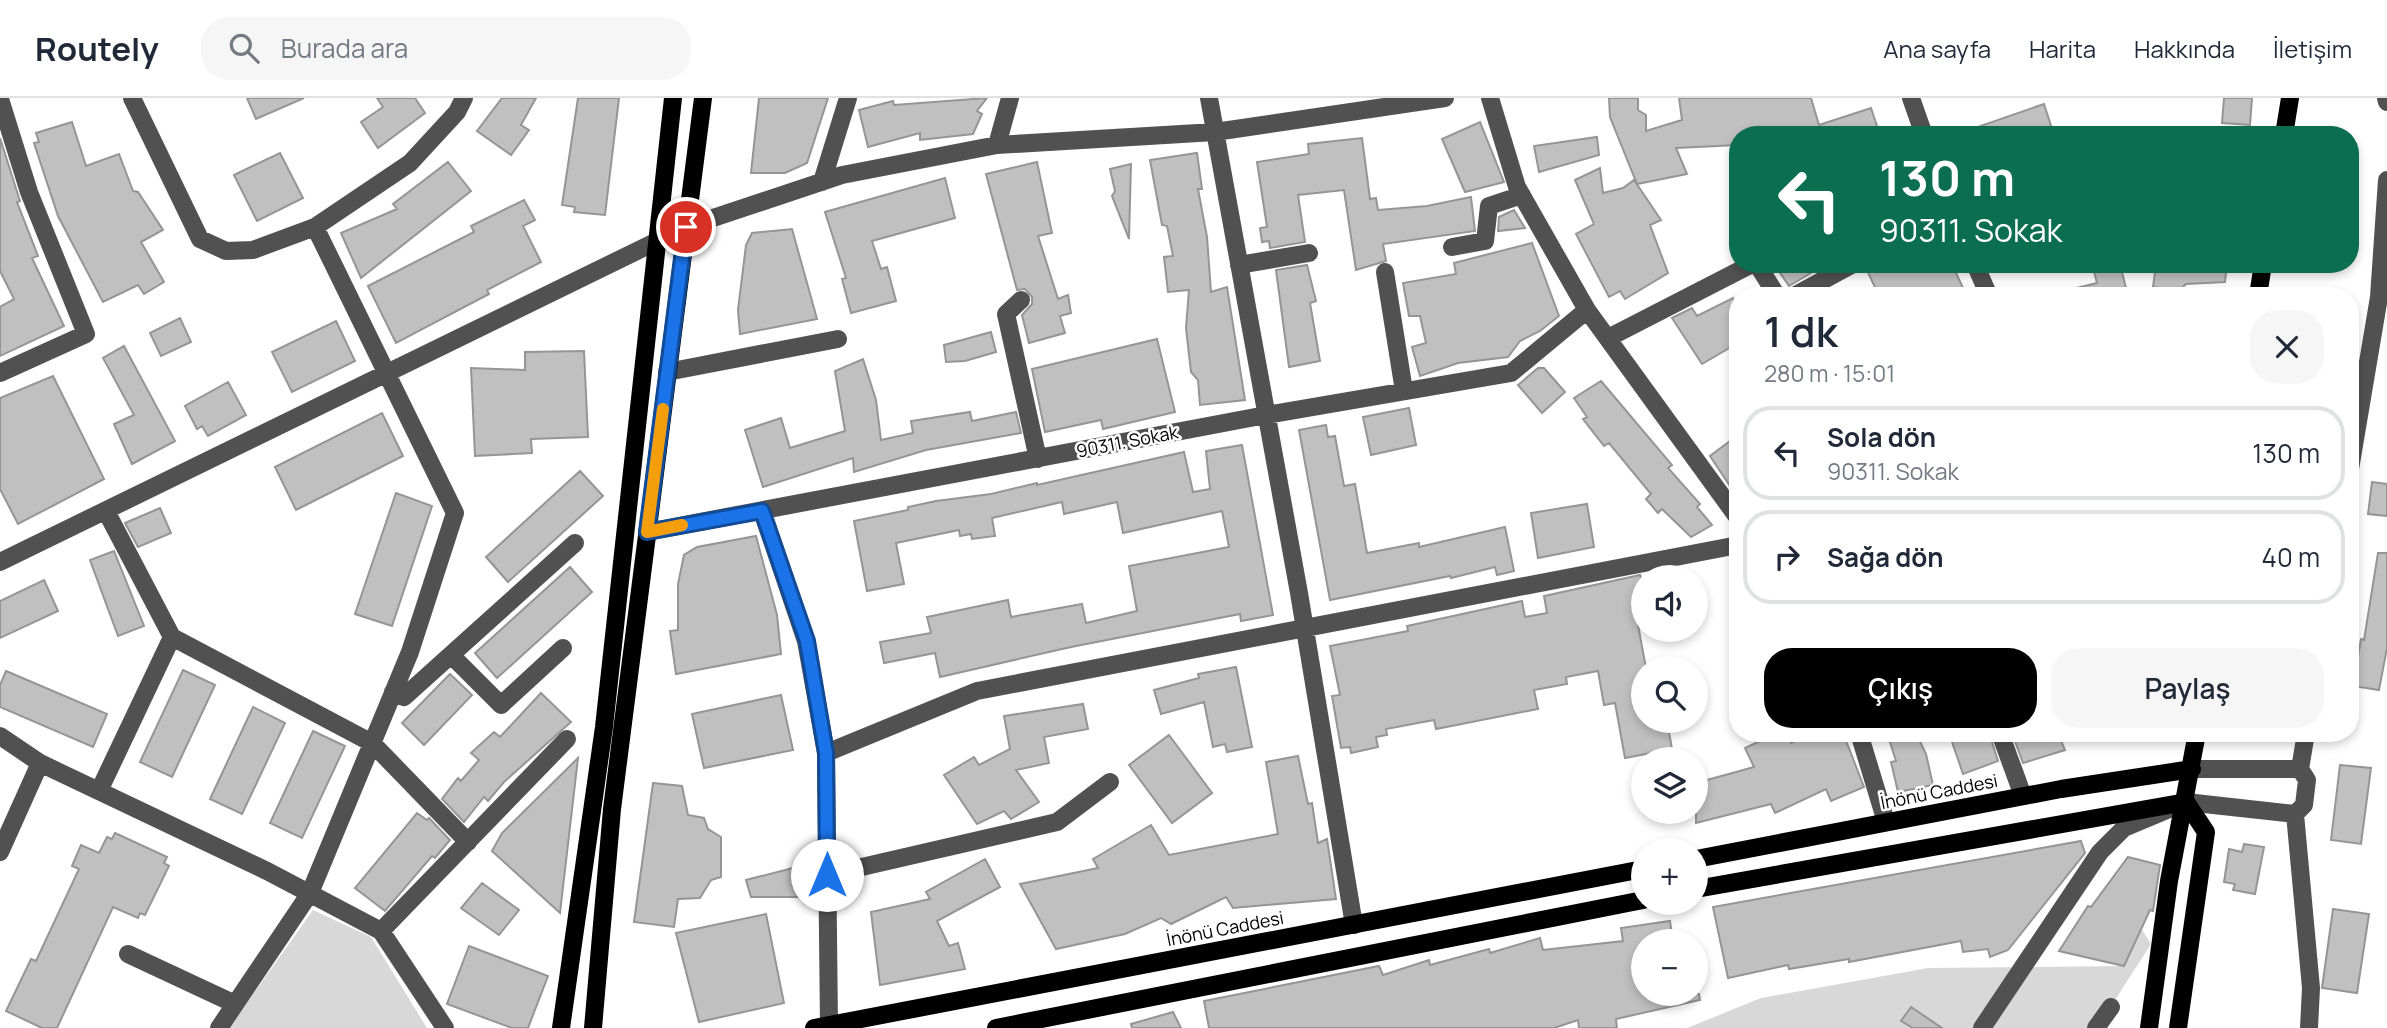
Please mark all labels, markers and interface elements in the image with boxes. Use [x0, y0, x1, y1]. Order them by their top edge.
search box [201, 17, 691, 80]
text: Routely [35, 26, 159, 71]
icon: search [225, 29, 263, 67]
text: Burada ara [281, 30, 408, 66]
text: Ana sayfa [1883, 32, 1991, 65]
text: Harita [2029, 32, 2096, 65]
text: Hakkında [2134, 32, 2235, 65]
text: İletişim [2273, 32, 2352, 65]
text: 130 m [1879, 144, 2015, 211]
icon: left [1764, 154, 1855, 245]
pin [656, 197, 716, 257]
icon: arrive [667, 208, 705, 246]
text: 90311. Sokak [1879, 208, 2062, 252]
text: 1 dk [1764, 302, 1838, 360]
button: close [2250, 310, 2324, 384]
text: 280 m · 15:01 [1764, 357, 1895, 389]
street label: 90311. Sokak [1074, 419, 1181, 463]
text: Sola dön [1827, 419, 1936, 455]
icon: left [1768, 434, 1806, 472]
text: 130 m [2252, 435, 2320, 471]
text: 90311. Sokak [1827, 455, 1959, 487]
icon: right [1768, 538, 1806, 576]
text: Sağa dön [1827, 539, 1944, 575]
text: 40 m [2262, 539, 2320, 575]
map controls [1631, 565, 1708, 1006]
button: sound [1631, 565, 1708, 642]
button: Çıkış [1764, 648, 2037, 728]
button: Paylaş [2051, 648, 2324, 728]
button: search [1631, 656, 1708, 733]
button: layers [1631, 747, 1708, 824]
street label: İnönü Caddesi [1878, 768, 2000, 814]
position arrow [790, 838, 864, 912]
button: + [1631, 838, 1708, 915]
street label: İnönü Caddesi [1164, 905, 1286, 951]
button: − [1631, 929, 1708, 1006]

